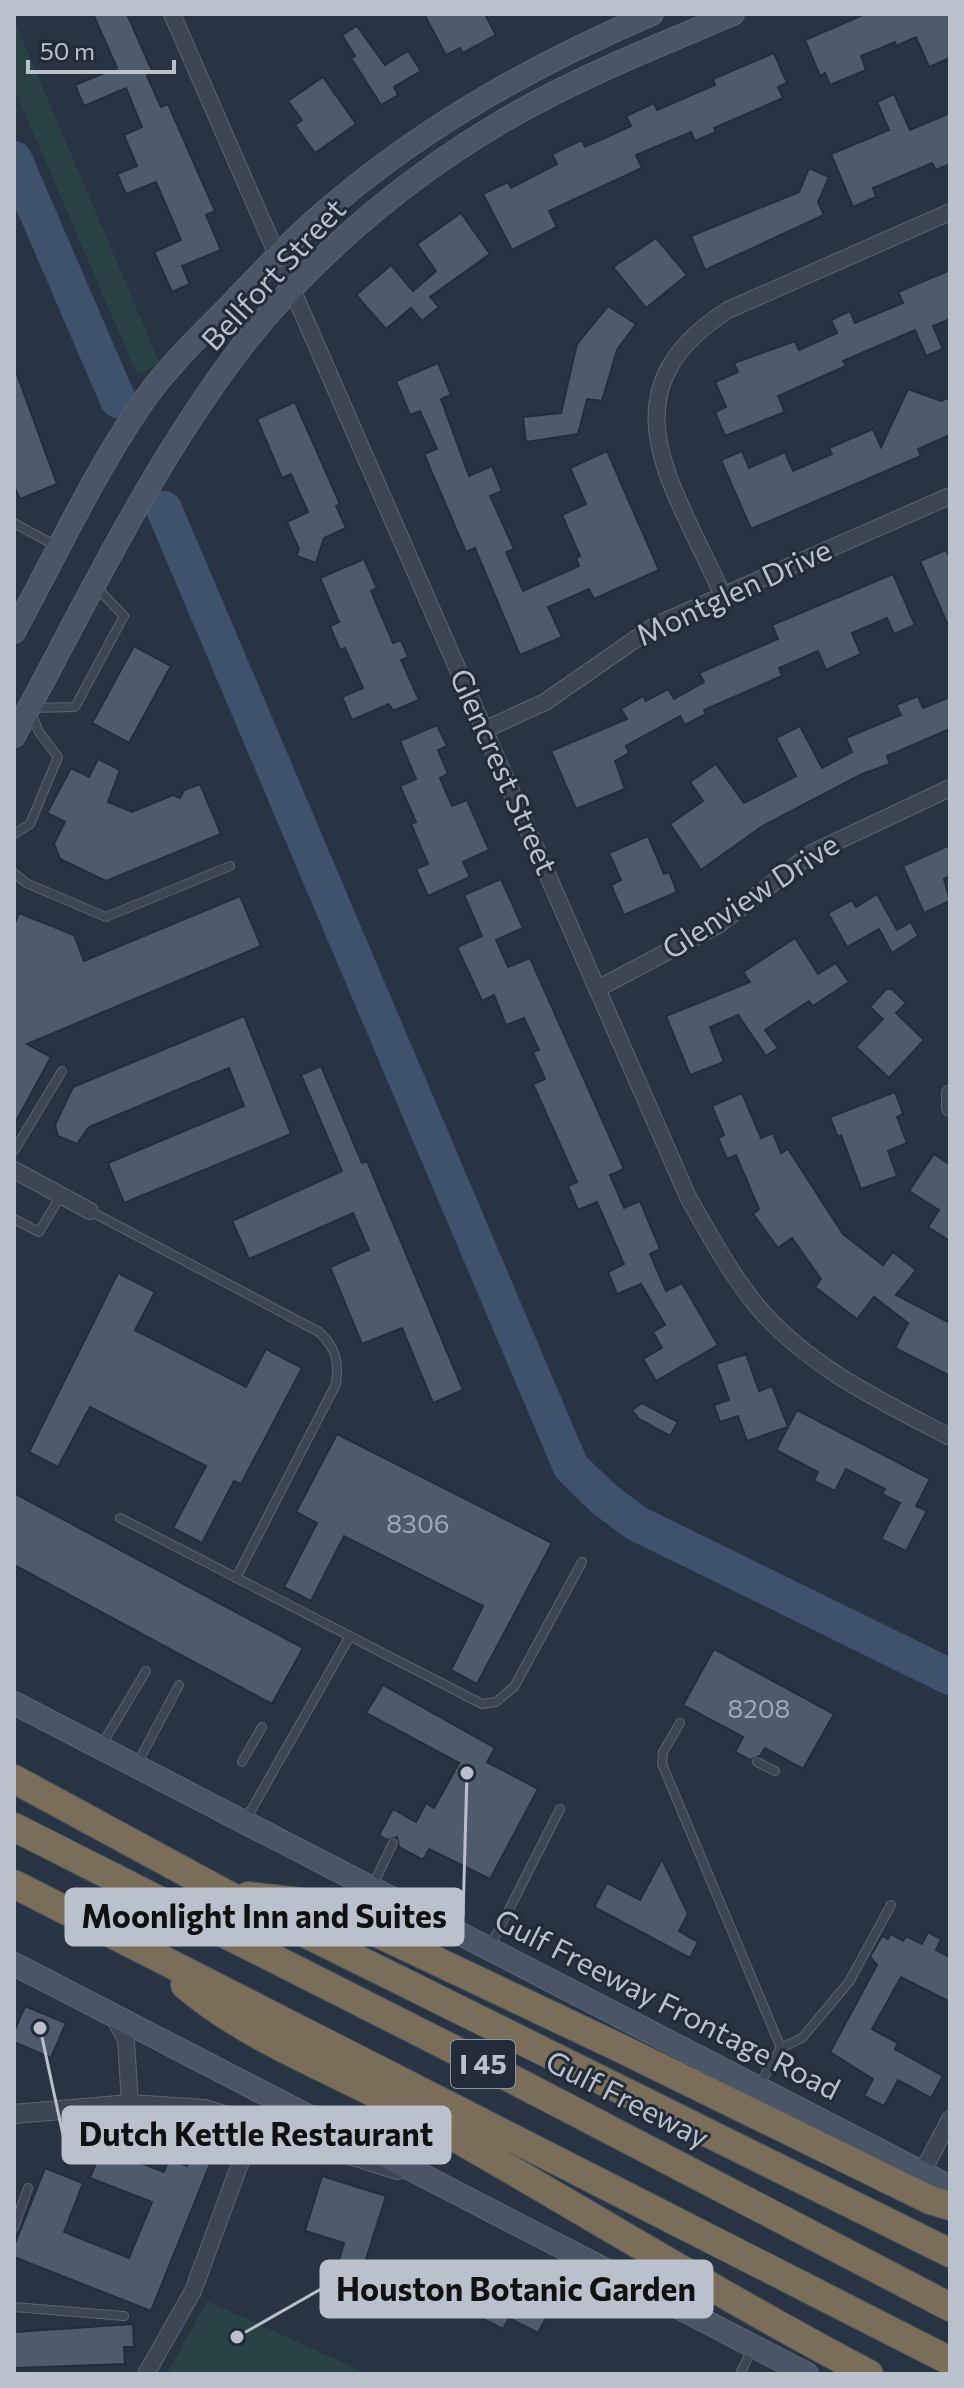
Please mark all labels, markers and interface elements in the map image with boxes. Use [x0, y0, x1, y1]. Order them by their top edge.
scale bar [28, 24, 174, 74]
text: 50 m [40, 36, 95, 65]
street label: Bellfort Street [192, 190, 352, 357]
street label: Montglen Drive [629, 529, 836, 652]
street label: Glencrest Street [443, 662, 567, 880]
street label: Glenview Drive [654, 824, 845, 966]
house number: 8306 [386, 1507, 450, 1538]
house number: 8208 [728, 1692, 790, 1723]
callout: Moonlight Inn and Suites [66, 1889, 463, 1945]
text: Moonlight Inn and Suites [81, 1895, 447, 1935]
street label: Gulf Freeway Frontage Road [488, 1902, 846, 2108]
road number: I 45 [451, 2040, 515, 2088]
street label: Gulf Freeway [540, 2044, 714, 2156]
callout: Dutch Kettle Restaurant [63, 2107, 450, 2163]
text: Dutch Kettle Restaurant [79, 2113, 433, 2153]
callout: Houston Botanic Garden [321, 2261, 712, 2317]
text: Houston Botanic Garden [336, 2268, 696, 2308]

